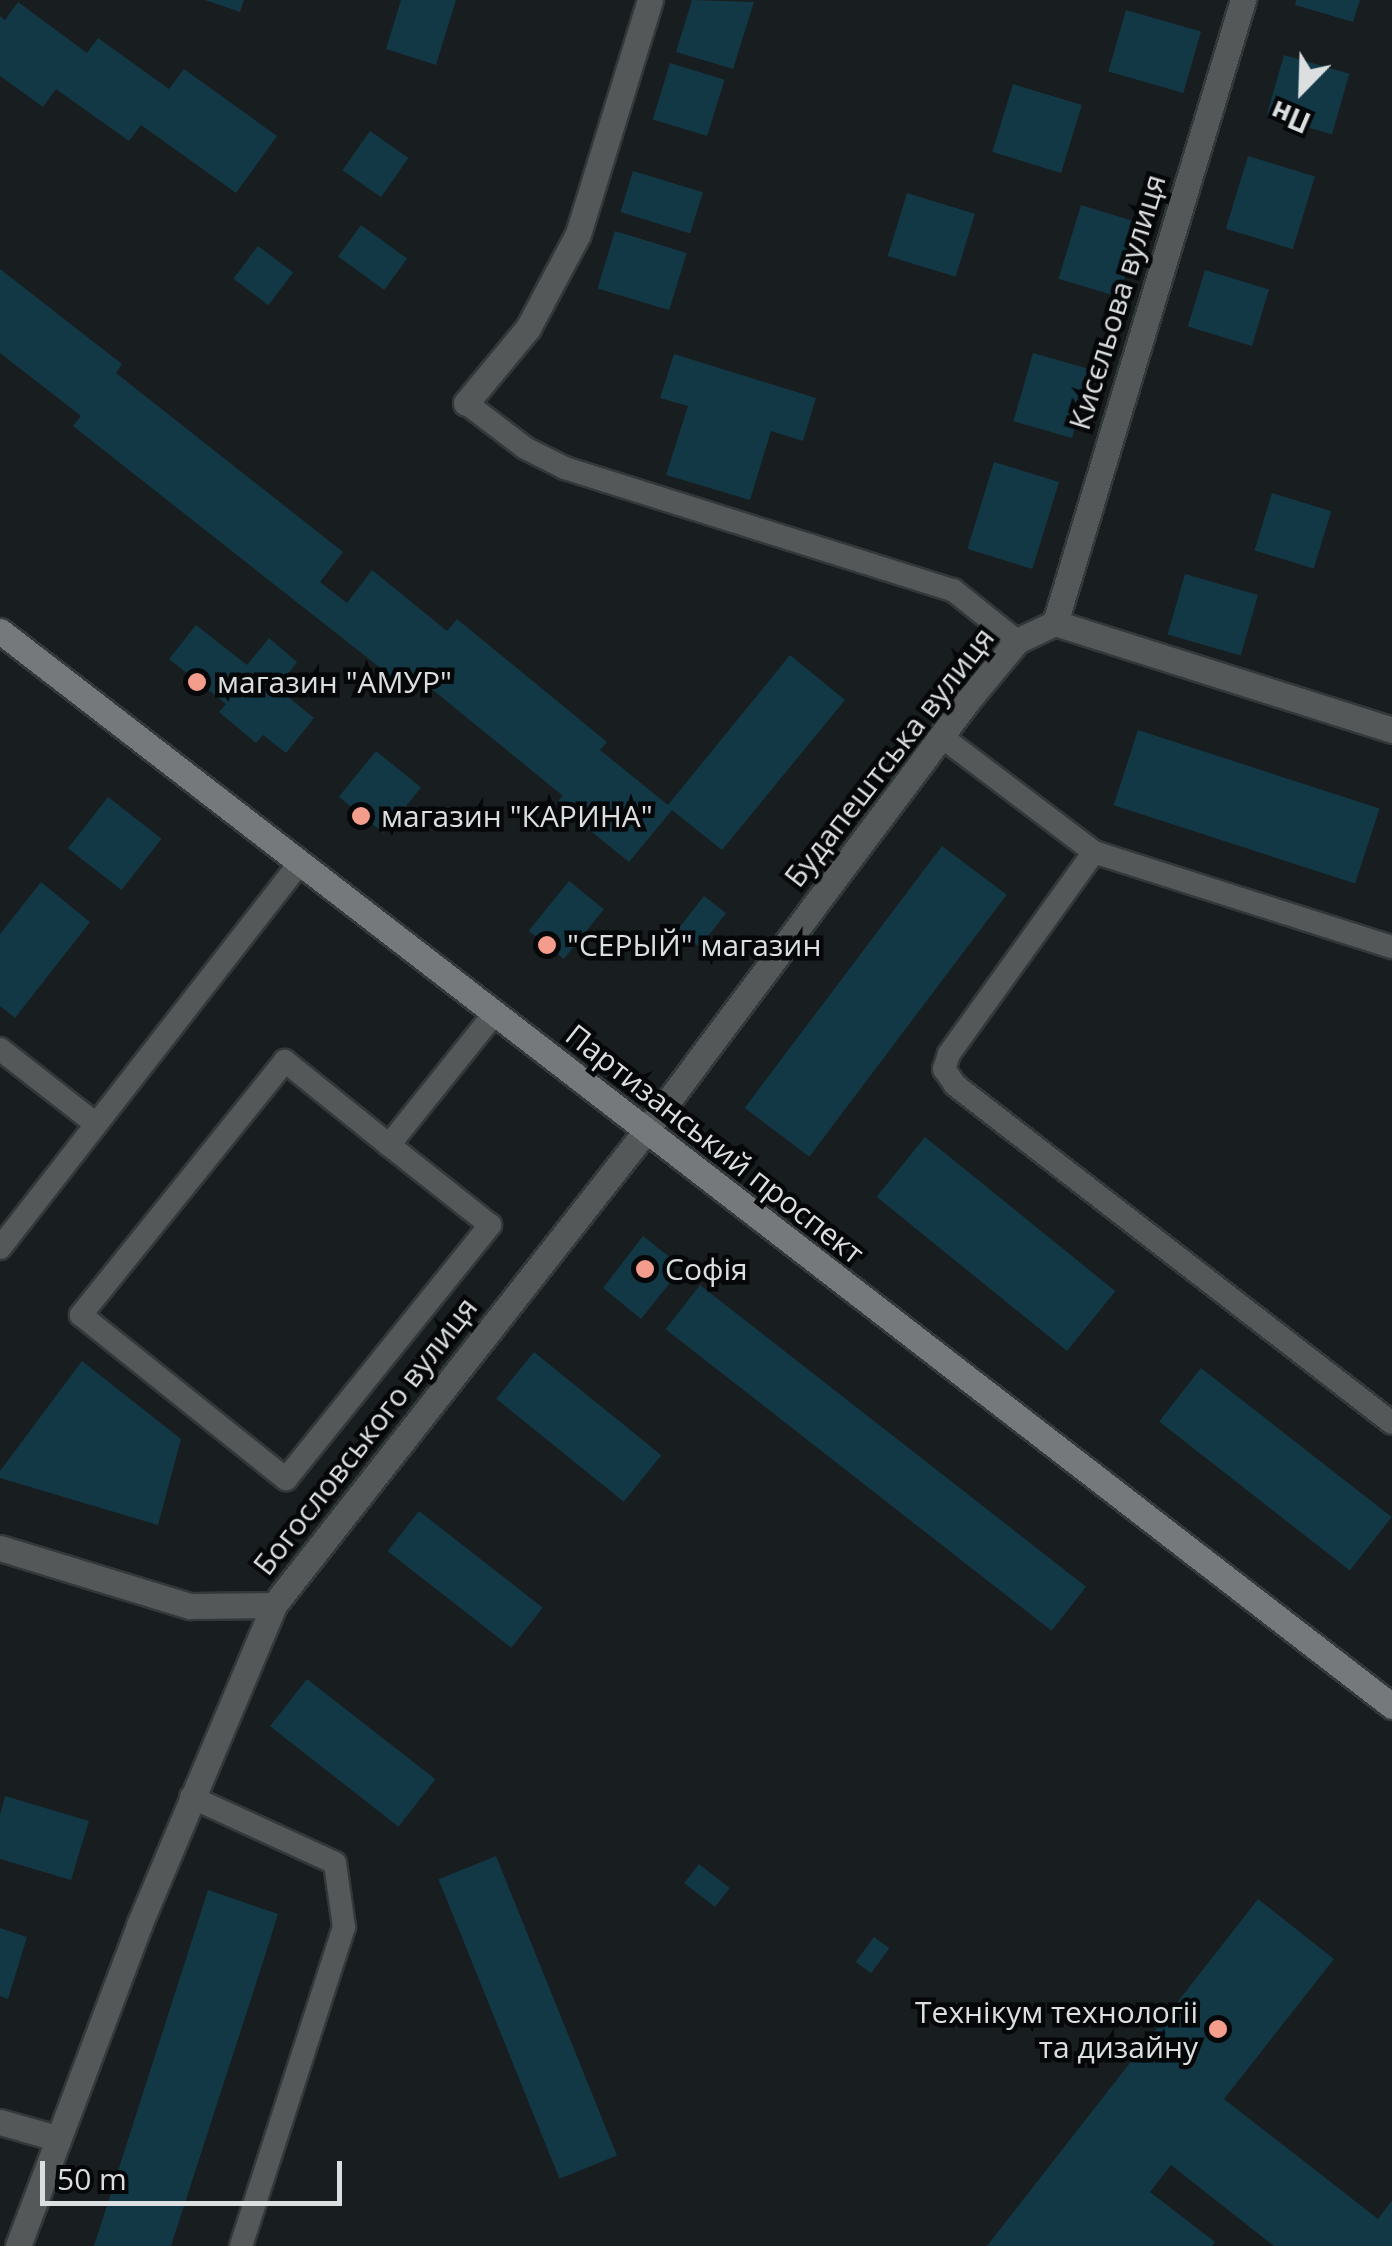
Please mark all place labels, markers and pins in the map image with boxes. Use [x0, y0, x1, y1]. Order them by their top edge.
place label: магазин "АМУР" [217, 664, 452, 700]
marker: магазин "АМУР" [186, 671, 208, 693]
place label: магазин "КАРИНА" [381, 798, 653, 834]
marker: магазин "КАРИНА" [350, 805, 372, 827]
place label: "СЕРЫЙ" магазин [567, 927, 821, 963]
marker: "СЕРЫЙ" магазин [536, 934, 558, 956]
place label: Софія [665, 1251, 748, 1287]
marker: Софія [634, 1258, 656, 1280]
place label: Технікум технологіі та дизайну [915, 1994, 1198, 2064]
marker: Технікум технологіі та дизайну [1207, 2018, 1229, 2040]

